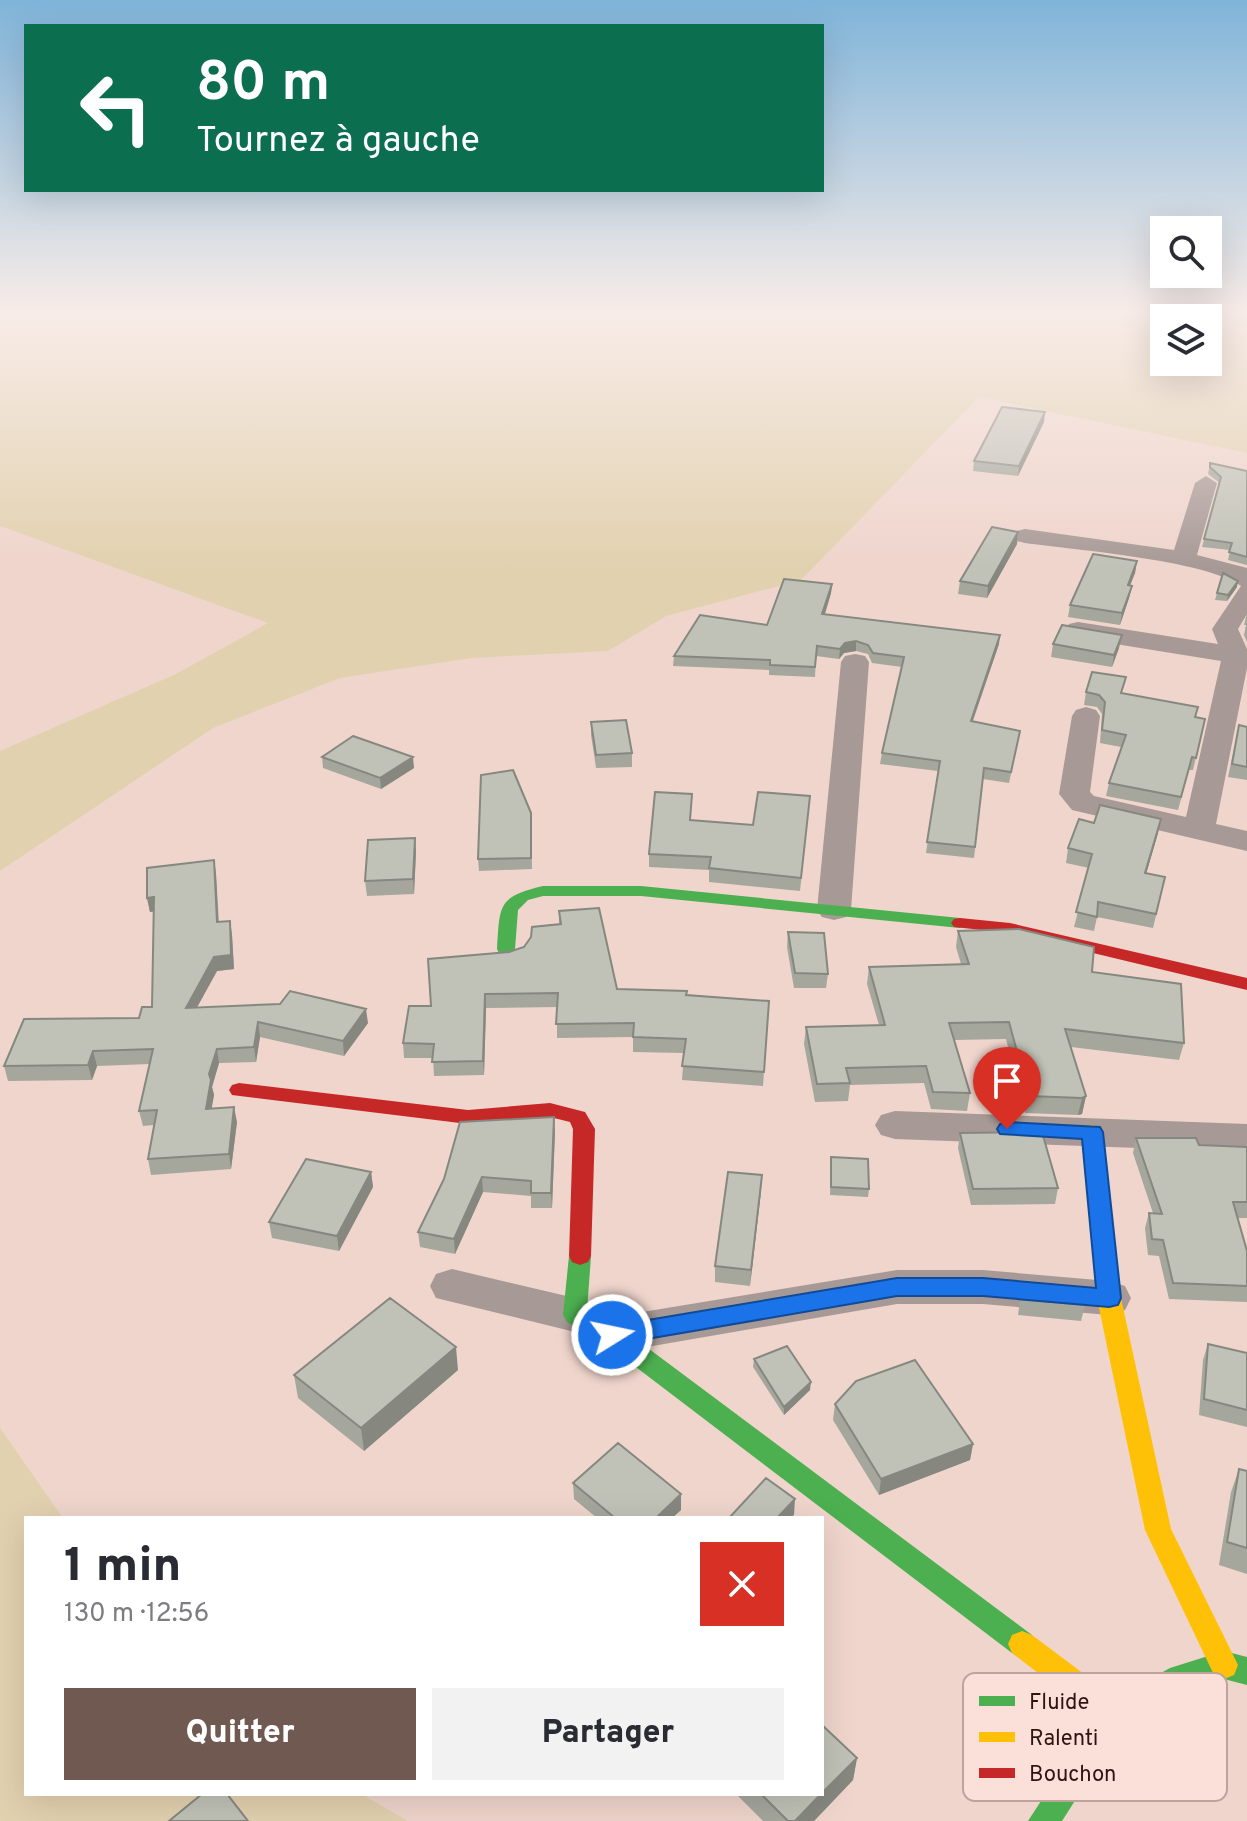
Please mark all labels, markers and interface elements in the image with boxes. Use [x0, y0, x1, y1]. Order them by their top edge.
text: 80 m [196, 50, 330, 120]
icon: left [64, 56, 168, 160]
text: Tournez à gauche [196, 119, 480, 165]
map controls [1150, 216, 1222, 376]
button: search [1150, 216, 1222, 288]
button: layers [1150, 304, 1222, 376]
pin [973, 1047, 1041, 1129]
icon: arrive [985, 1059, 1029, 1103]
position arrow [570, 1293, 654, 1377]
text: 1 min [64, 1538, 181, 1598]
button: close [700, 1542, 784, 1626]
text: 130 m · 12:56 [64, 1598, 209, 1631]
legend [963, 1673, 1227, 1801]
button: Quitter [64, 1688, 416, 1780]
button: Partager [432, 1688, 784, 1780]
text: Fluide [1029, 1690, 1089, 1717]
text: Ralenti [1029, 1726, 1098, 1753]
text: Bouchon [1029, 1762, 1116, 1789]

